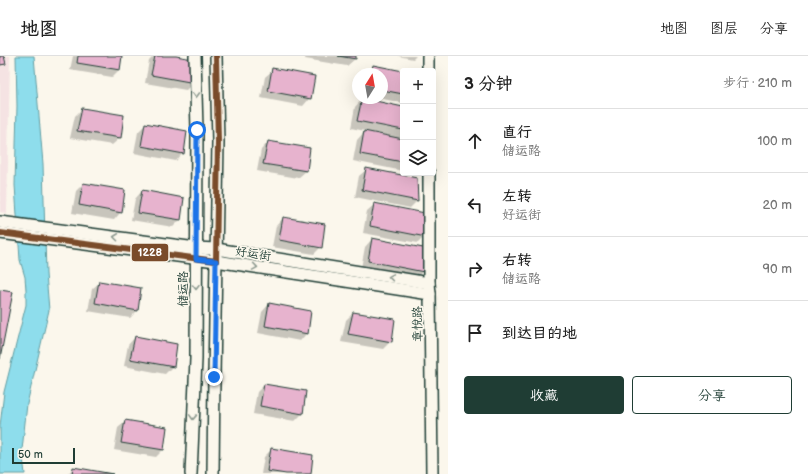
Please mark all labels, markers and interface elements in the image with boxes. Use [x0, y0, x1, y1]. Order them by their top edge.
text: 地图 [20, 18, 58, 41]
text: 地图 [660, 20, 688, 37]
text: 图层 [710, 20, 738, 37]
text: 分享 [760, 20, 788, 37]
north arrow [352, 68, 388, 104]
map controls [400, 68, 436, 176]
button: + [400, 68, 436, 104]
text: 3 分钟 [464, 74, 513, 94]
text: 步行 · 210 m [723, 75, 792, 91]
one-way arrow [192, 92, 200, 98]
button: − [400, 104, 436, 140]
route start [188, 121, 206, 139]
text: 直行 [502, 123, 532, 142]
icon: ahead [464, 130, 486, 152]
text: 100 m [757, 133, 792, 149]
button: layers [400, 140, 436, 176]
text: 储运路 [502, 143, 541, 159]
text: 左转 [502, 187, 532, 206]
icon: left [464, 194, 486, 216]
text: 20 m [762, 197, 792, 213]
text: 好运街 [502, 207, 541, 223]
one-way arrow [113, 233, 119, 242]
line badge: 1228 [131, 243, 169, 262]
street label: 好运街 [234, 244, 272, 264]
text: 1228 [138, 246, 163, 259]
text: 右转 [502, 251, 532, 270]
icon: right [464, 258, 486, 280]
text: 90 m [763, 261, 792, 277]
one-way arrow [251, 262, 258, 271]
street label: 储运路 [176, 271, 191, 307]
text: 储运路 [502, 271, 541, 287]
one-way arrow [388, 273, 394, 282]
one-way arrow [192, 284, 200, 290]
street label: 章悦路 [410, 306, 426, 342]
icon: arrive [464, 322, 486, 344]
text: 到达目的地 [502, 324, 577, 343]
route end [205, 368, 223, 386]
button: 收藏 [464, 376, 624, 414]
button: 分享 [632, 376, 792, 414]
one-way arrow [189, 414, 198, 420]
scale bar [12, 446, 75, 465]
text: 50 m [18, 448, 43, 461]

